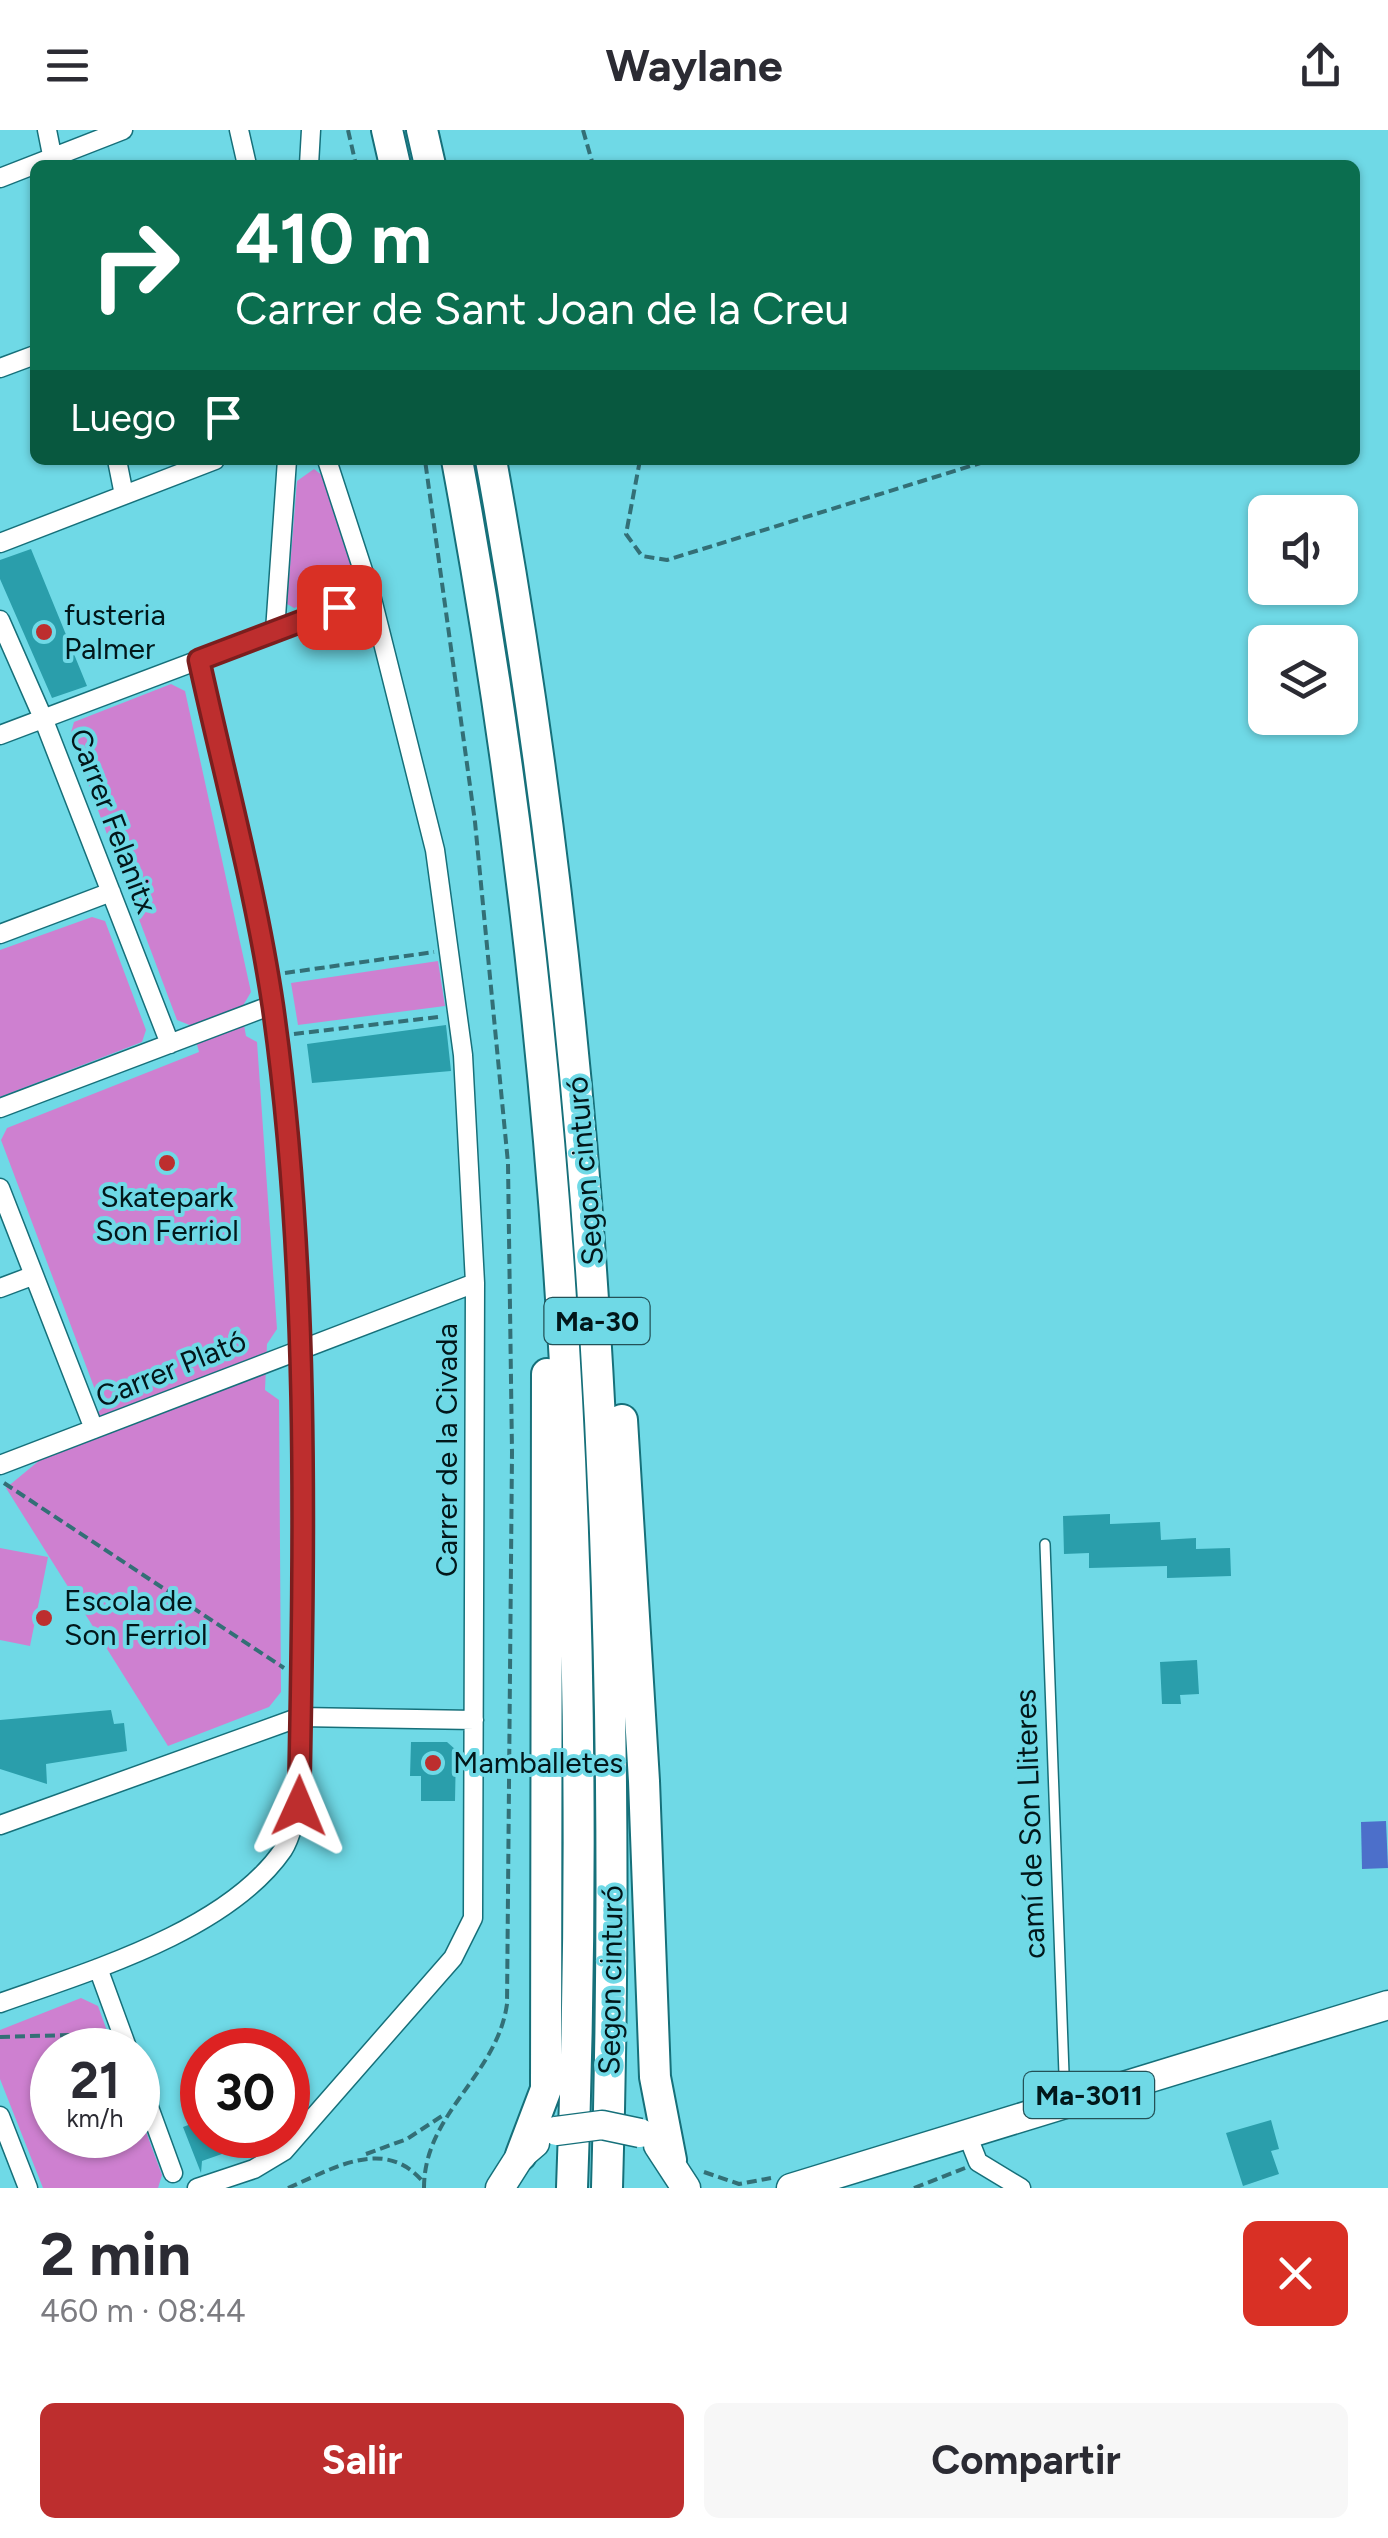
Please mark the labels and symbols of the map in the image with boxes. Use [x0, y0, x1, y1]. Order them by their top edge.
pin [297, 565, 382, 650]
place label: fusteria Palmer [64, 596, 166, 667]
marker: fusteria Palmer [33, 621, 55, 643]
street label: Carrer Felanitx [61, 723, 166, 918]
street label: Segon cinturó [558, 1075, 611, 1267]
marker: Skatepark Son Ferriol [156, 1152, 178, 1174]
place label: Skatepark Son Ferriol [95, 1178, 239, 1249]
road number: Ma-30 [544, 1298, 650, 1344]
street label: Carrer Plató [90, 1322, 251, 1415]
street label: Carrer de la Civada [428, 1323, 465, 1577]
place label: Escola de Son Ferriol [64, 1582, 208, 1653]
marker: Escola de Son Ferriol [33, 1607, 55, 1629]
street label: camí de Son Lliteres [1006, 1688, 1053, 1960]
place label: Mamballetes [453, 1744, 623, 1781]
marker: Mamballetes [422, 1752, 444, 1774]
position arrow [247, 1754, 351, 1858]
street label: Segon cinturó [590, 1885, 631, 2075]
speed limit sign: 30 [180, 2028, 310, 2158]
road number: Ma-3011 [1024, 2072, 1154, 2118]

